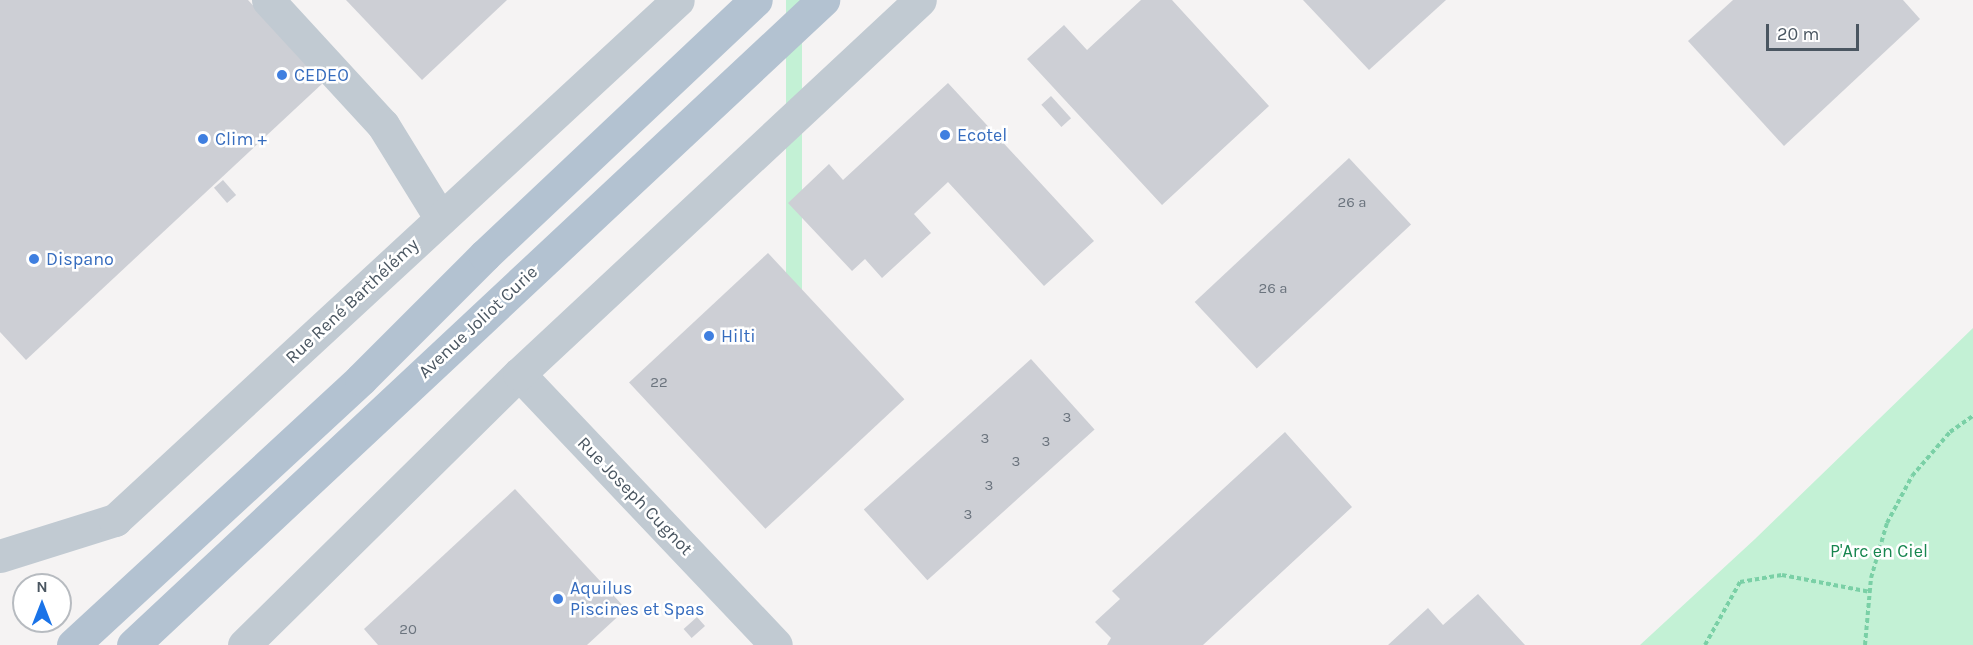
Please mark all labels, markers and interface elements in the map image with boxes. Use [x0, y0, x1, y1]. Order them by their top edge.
scale bar [1769, 12, 1862, 50]
text: 20 m [1777, 23, 1819, 45]
place label: CEDEO [294, 64, 349, 86]
marker: CEDEO [275, 68, 289, 82]
place label: Ecotel [957, 124, 1007, 146]
place label: Clim + [215, 128, 267, 150]
marker: Ecotel [938, 128, 952, 142]
marker: Clim + [196, 132, 210, 146]
house number: 26 a [1337, 194, 1367, 212]
street label: Rue René Barthélémy [281, 234, 423, 368]
place label: Dispano [46, 248, 114, 270]
marker: Dispano [27, 252, 41, 266]
street label: Avenue Joliot Curie [414, 261, 542, 383]
house number: 26 a [1258, 280, 1288, 298]
place label: Hilti [721, 325, 756, 347]
marker: Hilti [702, 329, 716, 343]
house number: 22 [650, 374, 668, 392]
house number: 3 [1063, 409, 1071, 427]
house number: 3 [981, 430, 989, 448]
street label: Rue Joseph Cugnot [573, 432, 697, 560]
house number: 3 [1042, 433, 1050, 451]
house number: 3 [1012, 453, 1020, 471]
house number: 3 [985, 477, 993, 495]
house number: 3 [964, 506, 972, 524]
park label: P'Arc en Ciel [1830, 540, 1928, 562]
north arrow [12, 573, 72, 633]
text: N [36, 577, 48, 596]
place label: Aquilus Piscines et Spas [570, 578, 704, 620]
marker: Aquilus Piscines et Spas [551, 592, 565, 606]
house number: 20 [399, 621, 417, 639]

